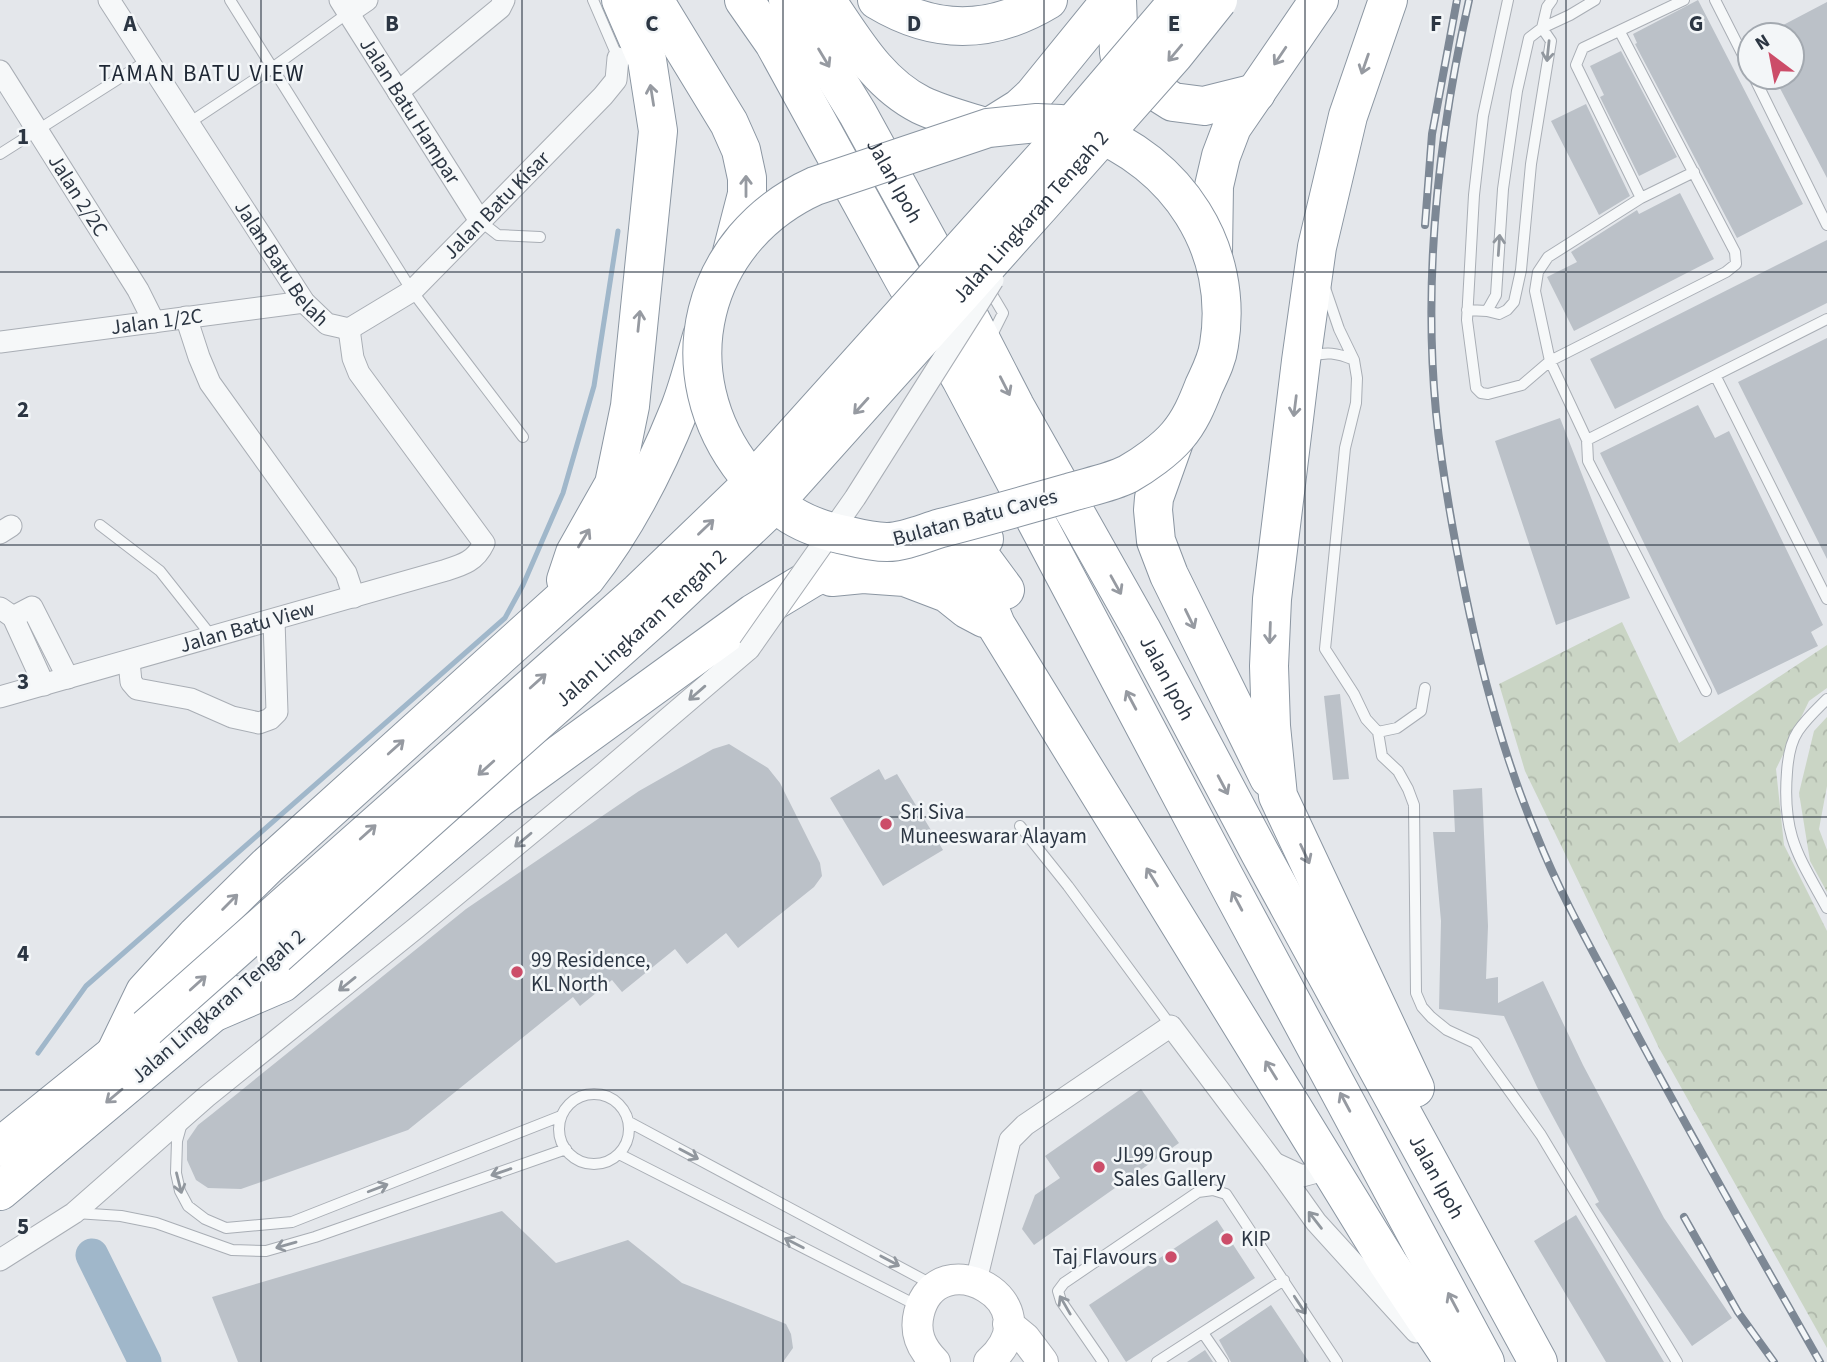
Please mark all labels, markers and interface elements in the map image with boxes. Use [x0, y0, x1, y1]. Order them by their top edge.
text: A [122, 7, 137, 40]
text: B [385, 7, 399, 40]
text: C [645, 7, 659, 40]
text: D [907, 7, 921, 40]
text: E [1168, 7, 1180, 40]
text: F [1430, 7, 1442, 40]
text: G [1689, 7, 1703, 40]
north arrow [1736, 21, 1806, 91]
text: N [1750, 28, 1775, 58]
street label: Jalan Batu Hampar [352, 31, 468, 191]
one-way arrow [1542, 39, 1555, 62]
one-way arrow [1167, 43, 1183, 61]
one-way arrow [1273, 46, 1288, 65]
one-way arrow [817, 48, 831, 68]
one-way arrow [1358, 53, 1370, 75]
district label: TAMAN BATU VIEW [98, 57, 306, 90]
one-way arrow [645, 84, 658, 107]
text: 1 [17, 120, 29, 153]
street label: Jalan Lingkaran Tengah 2 [945, 124, 1116, 310]
street label: Jalan Ipoh [859, 133, 930, 228]
street label: Jalan Batu Kisar [436, 143, 557, 266]
street label: Jalan 2/2C [41, 148, 116, 243]
one-way arrow [739, 175, 753, 198]
street label: Jalan Batu Belah [227, 194, 336, 333]
one-way arrow [1493, 234, 1506, 257]
street label: Jalan 1/2C [109, 300, 204, 342]
one-way arrow [632, 310, 645, 333]
one-way arrow [998, 375, 1012, 396]
text: 2 [17, 393, 29, 426]
one-way arrow [1289, 395, 1302, 417]
one-way arrow [853, 397, 869, 415]
street label: Bulatan Batu Caves [889, 481, 1061, 553]
one-way arrow [697, 519, 714, 536]
one-way arrow [577, 529, 591, 549]
street label: Jalan Lingkaran Tengah 2 [549, 542, 733, 714]
one-way arrow [1109, 574, 1123, 594]
street label: Jalan Batu View [176, 593, 318, 660]
one-way arrow [1184, 608, 1197, 629]
one-way arrow [1264, 621, 1277, 644]
street label: Jalan Ipoh [1132, 630, 1202, 726]
text: 3 [17, 665, 29, 698]
one-way arrow [529, 673, 547, 689]
one-way arrow [688, 685, 706, 701]
one-way arrow [1124, 690, 1137, 711]
one-way arrow [387, 739, 405, 755]
one-way arrow [477, 760, 495, 776]
one-way arrow [1217, 774, 1231, 795]
place label: Sri Siva Muneeswarar Alayam [900, 797, 1087, 851]
marker: Sri Siva Muneeswarar Alayam [878, 816, 894, 832]
one-way arrow [359, 824, 377, 840]
one-way arrow [515, 832, 533, 848]
one-way arrow [1299, 843, 1312, 864]
one-way arrow [1144, 867, 1158, 887]
one-way arrow [1230, 891, 1244, 912]
one-way arrow [221, 894, 238, 911]
street label: Jalan Lingkaran Tengah 2 [124, 922, 312, 1090]
text: 4 [17, 937, 29, 970]
place label: 99 Residence, KL North [531, 945, 651, 999]
marker: 99 Residence, KL North [509, 964, 525, 980]
one-way arrow [189, 975, 207, 991]
one-way arrow [339, 976, 357, 992]
one-way arrow [1264, 1061, 1278, 1081]
one-way arrow [106, 1089, 124, 1104]
one-way arrow [1338, 1092, 1352, 1112]
street label: Jalan Ipoh [1402, 1129, 1472, 1224]
place label: JL99 Group Sales Gallery [1113, 1140, 1226, 1194]
one-way arrow [678, 1148, 699, 1161]
marker: JL99 Group Sales Gallery [1091, 1159, 1107, 1175]
one-way arrow [491, 1167, 513, 1179]
one-way arrow [173, 1172, 186, 1194]
one-way arrow [367, 1181, 388, 1194]
text: 5 [17, 1210, 29, 1243]
one-way arrow [1308, 1212, 1323, 1230]
place label: KIP [1241, 1224, 1271, 1254]
marker: KIP [1219, 1231, 1235, 1247]
one-way arrow [784, 1235, 805, 1249]
one-way arrow [275, 1239, 298, 1252]
place label: Taj Flavours [1052, 1242, 1157, 1272]
marker: Taj Flavours [1163, 1249, 1179, 1265]
one-way arrow [879, 1255, 899, 1269]
one-way arrow [1446, 1292, 1459, 1313]
one-way arrow [1293, 1295, 1307, 1314]
one-way arrow [1058, 1296, 1072, 1316]

